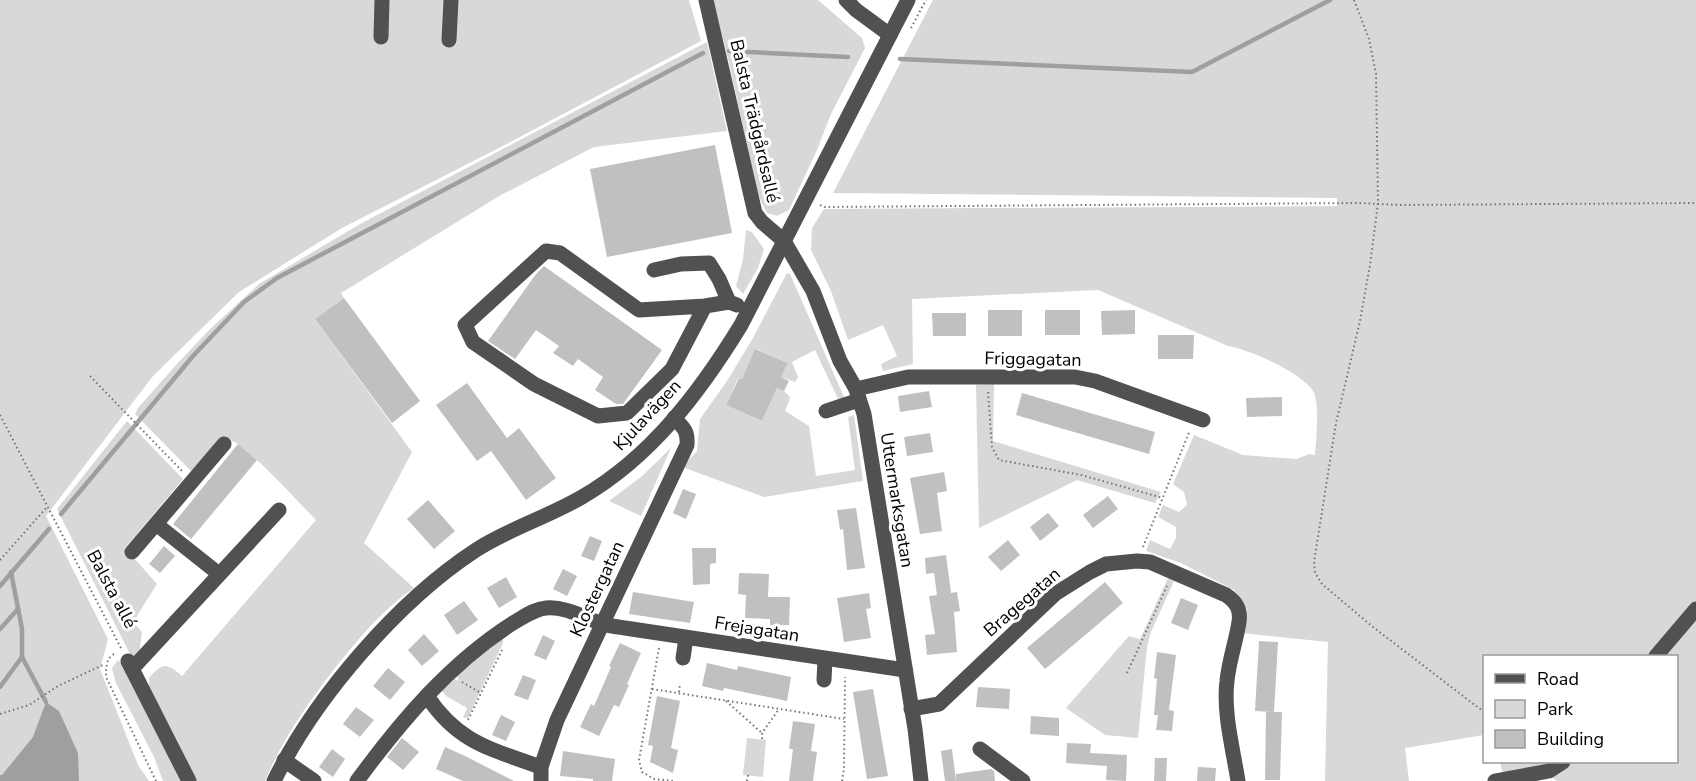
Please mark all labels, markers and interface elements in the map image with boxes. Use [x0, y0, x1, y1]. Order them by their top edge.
street label: Balsta Trädgårdsallé [725, 37, 785, 205]
street label: Friggagatan [984, 346, 1082, 372]
street label: Kjulavägen [608, 374, 686, 456]
street label: Uttermarksgatan [874, 431, 920, 569]
street label: Klostergatan [564, 537, 630, 641]
street label: Balsta allé [81, 546, 143, 632]
street label: Bragegatan [979, 562, 1065, 642]
street label: Frejagatan [713, 610, 801, 648]
legend [1483, 655, 1678, 763]
text: Road [1537, 667, 1579, 691]
text: Park [1537, 697, 1574, 721]
text: Building [1537, 727, 1604, 751]

